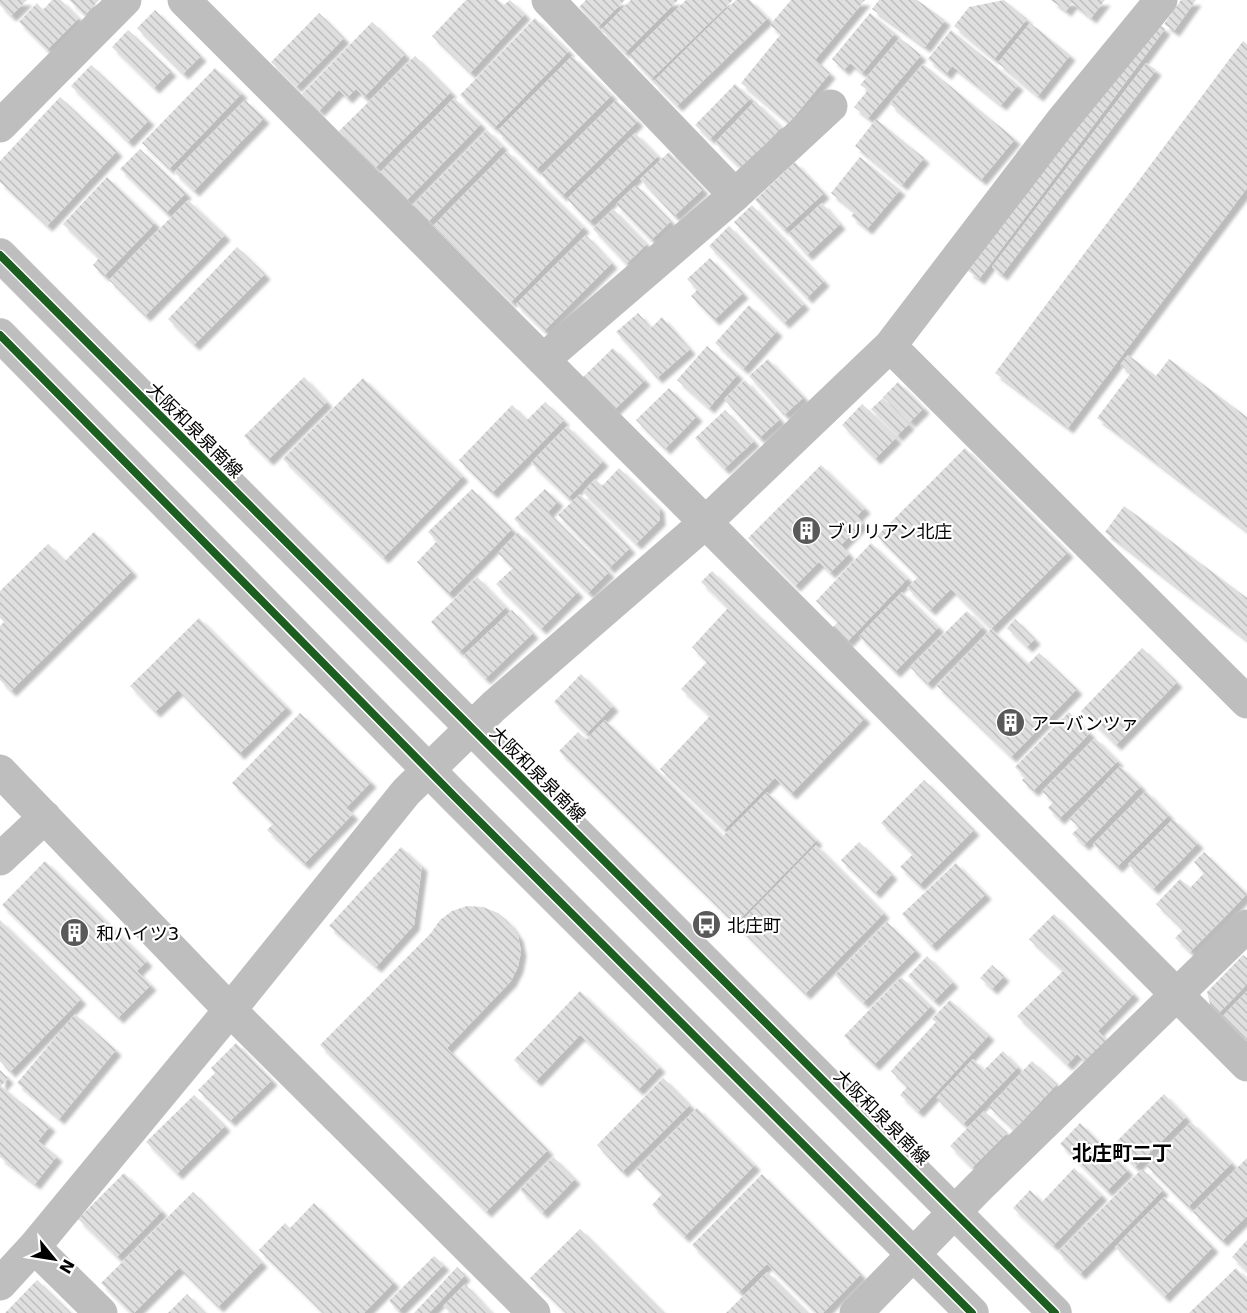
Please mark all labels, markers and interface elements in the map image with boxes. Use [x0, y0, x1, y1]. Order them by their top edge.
street label: 大阪和泉泉南線 [143, 378, 247, 482]
building icon: ブリリアン北庄 [790, 515, 822, 547]
place label: ブリリアン北庄 [827, 521, 952, 542]
building icon: アーバンツァ [994, 707, 1026, 739]
place label: アーバンツァ [1031, 713, 1139, 734]
street label: 大阪和泉泉南線 [486, 722, 590, 826]
bus stop icon: 北庄町 [690, 909, 722, 941]
place label: 北庄町 [727, 915, 781, 936]
building icon: 和ハイツ3 [59, 917, 91, 949]
place label: 和ハイツ3 [96, 923, 179, 944]
street label: 大阪和泉泉南線 [830, 1065, 934, 1169]
district label: 北庄町二丁 [1072, 1141, 1172, 1165]
north arrow [24, 1229, 84, 1289]
text: N [55, 1256, 78, 1277]

